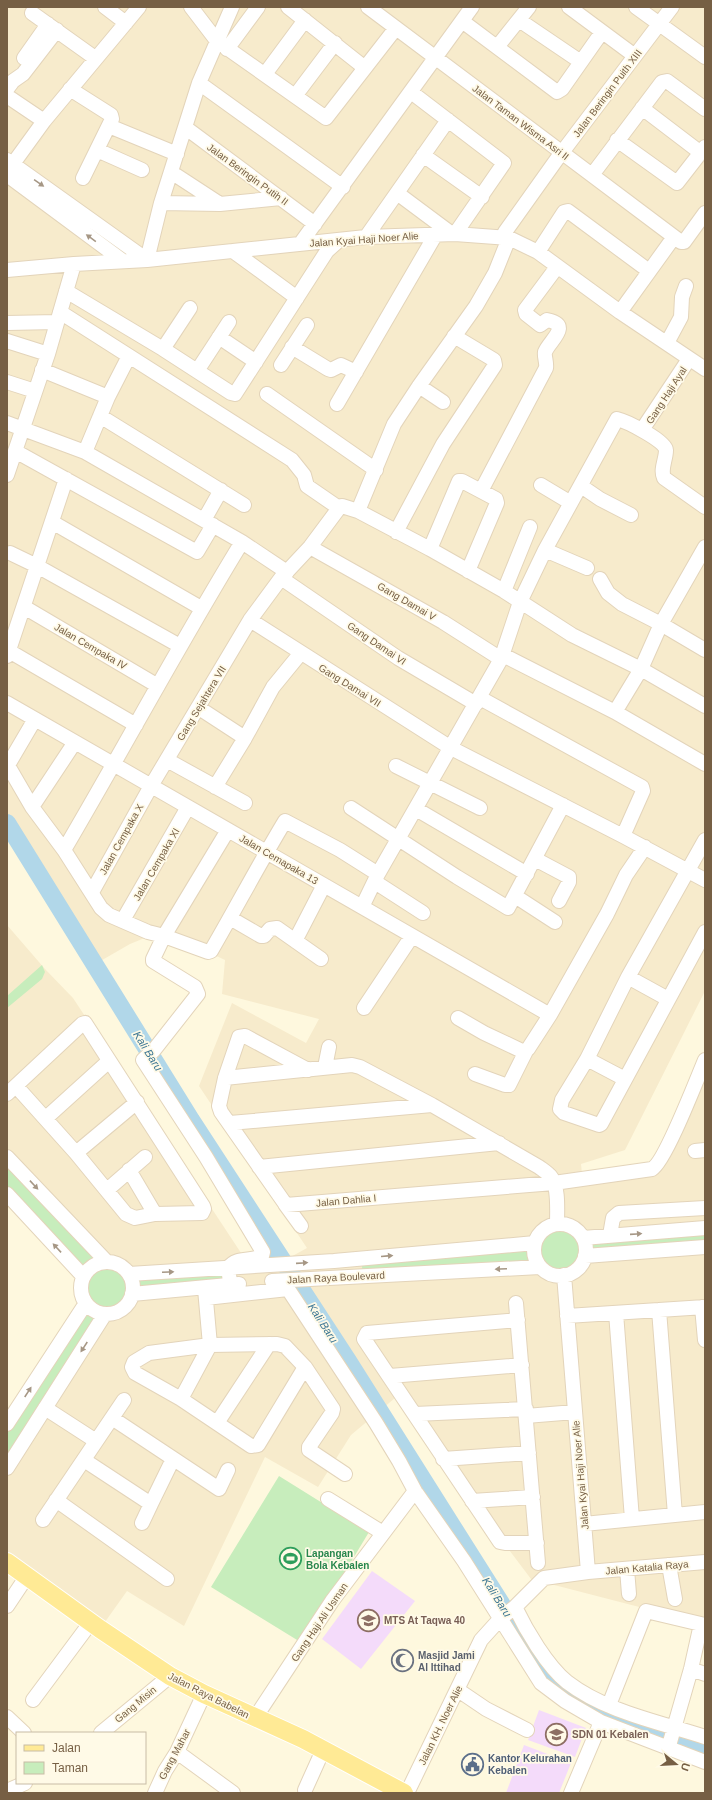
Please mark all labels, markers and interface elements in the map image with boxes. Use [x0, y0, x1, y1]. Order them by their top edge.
street label: Jalan Beringin Puith XIII [571, 47, 644, 139]
street label: Jalan Taman Wisma Asri II [470, 83, 571, 162]
street label: Jalan Beringin Putih II [205, 141, 290, 207]
one-way arrow [33, 179, 44, 187]
street label: Jalan Kyai Haji Noer Alie [309, 230, 419, 249]
one-way arrow [86, 234, 97, 242]
street label: Gang Haji Ayal [644, 365, 689, 426]
street label: Gang Damai V [376, 580, 438, 623]
street label: Gang Damai VI [345, 620, 408, 667]
street label: Jalan Cempaka IV [53, 621, 129, 672]
street label: Gang Damai VII [317, 662, 383, 709]
street label: Gang Sejahtera VII [175, 664, 228, 743]
street label: Jalan Cempaka X [97, 802, 146, 876]
street label: Jalan Cempaka XI [131, 826, 182, 902]
street label: Jalan Cemapaka 13 [237, 832, 320, 887]
water label: Kali Baru [131, 1029, 165, 1073]
one-way arrow [29, 1180, 39, 1190]
street label: Jalan Dahlia I [315, 1192, 377, 1209]
one-way arrow [630, 1230, 642, 1237]
one-way arrow [52, 1243, 61, 1253]
one-way arrow [381, 1253, 393, 1259]
one-way arrow [296, 1260, 308, 1267]
one-way arrow [495, 1265, 507, 1272]
one-way arrow [162, 1268, 174, 1275]
street label: Jalan Raya Boulevard [287, 1269, 385, 1286]
water label: Kali Baru [306, 1301, 340, 1345]
one-way arrow [80, 1341, 88, 1352]
one-way arrow [24, 1386, 32, 1397]
street label: Jalan Kyai Haji Noer Alie [570, 1420, 591, 1530]
sports icon: Lapangan Bola Kebalen [277, 1546, 303, 1572]
place label: Lapangan Bola Kebalen [306, 1548, 369, 1571]
street label: Jalan Katalia Raya [605, 1558, 689, 1577]
water label: Kali Baru [480, 1575, 514, 1619]
street label: Gang Haji Ali Usman [289, 1581, 350, 1664]
school or university icon: MTS At Taqwa 40 [355, 1607, 381, 1633]
place label: MTS At Taqwa 40 [384, 1615, 466, 1626]
mosque icon: Masjid Jami Al Ittihad [389, 1648, 415, 1674]
place label: Masjid Jami Al Ittihad [418, 1650, 475, 1673]
street label: Jalan Raya Babelan [166, 1670, 251, 1721]
street label: Jalan KH. Noer Alie [416, 1683, 465, 1767]
street label: Gang Misin [112, 1684, 158, 1725]
school or university icon: SDN 01 Kebalen [544, 1721, 570, 1747]
street label: Gang Mahar [157, 1727, 193, 1781]
place label: SDN 01 Kebalen [572, 1729, 649, 1740]
legend [16, 1732, 146, 1784]
text: Jalan [52, 1741, 81, 1755]
north arrow [656, 1744, 696, 1784]
public building icon: Kantor Kelurahan Kebalen [460, 1751, 486, 1777]
place label: Kantor Kelurahan Kebalen [488, 1753, 572, 1776]
text: Taman [52, 1761, 88, 1775]
text: U [679, 1761, 692, 1773]

